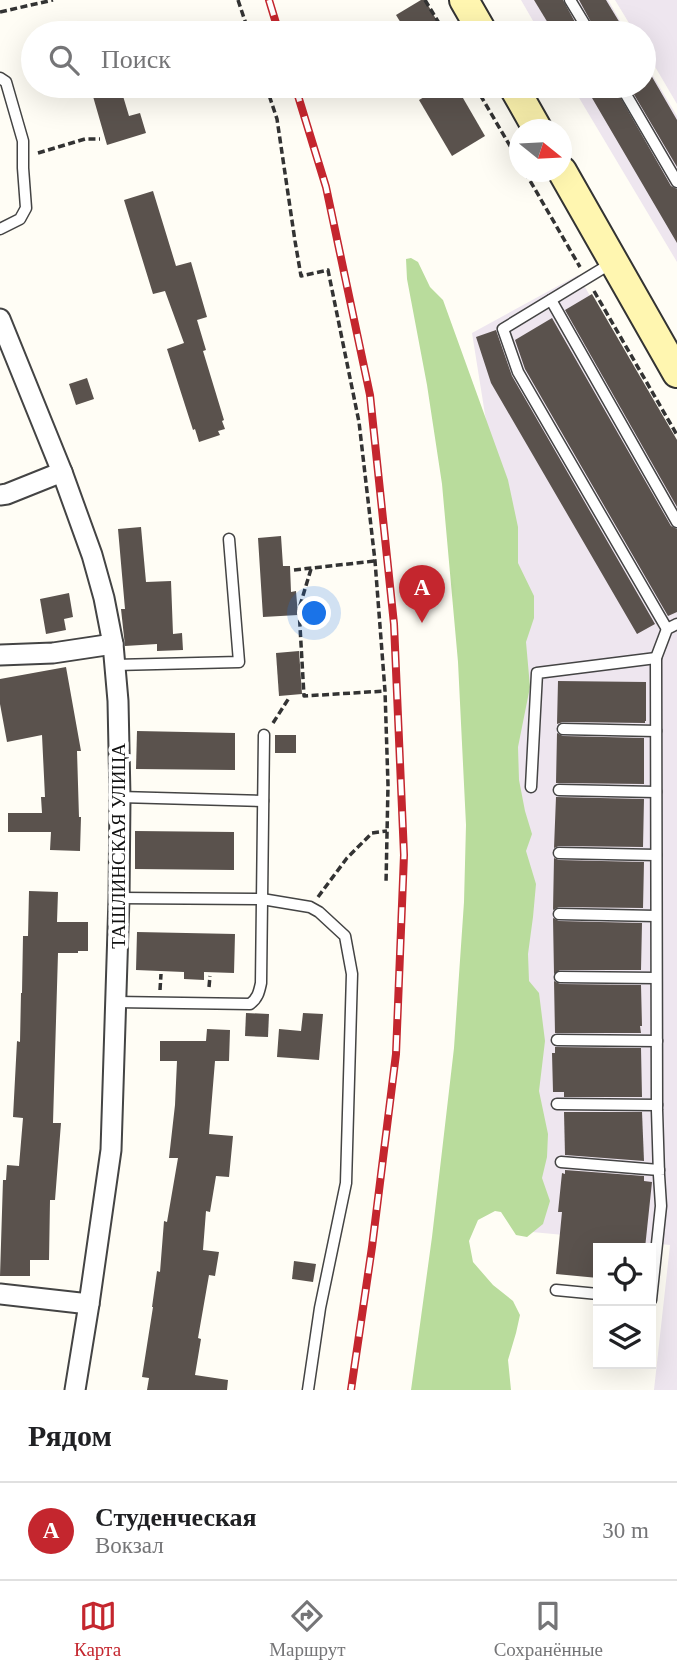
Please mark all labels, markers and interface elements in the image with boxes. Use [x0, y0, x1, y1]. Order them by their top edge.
search box [21, 21, 656, 98]
icon: search [45, 41, 83, 79]
text: Поиск [101, 45, 171, 74]
north arrow [509, 119, 572, 182]
pin: A [399, 565, 445, 623]
your location [297, 596, 331, 630]
street label: ТАШЛИНСКАЯ УЛИЦА [108, 743, 129, 949]
map controls [593, 1243, 656, 1369]
button: locate [593, 1243, 656, 1306]
button: layers [593, 1306, 656, 1369]
text: Рядом [28, 1419, 112, 1452]
text: Студенческая [95, 1503, 257, 1532]
text: A [43, 1518, 59, 1543]
text: 30 m [602, 1518, 649, 1543]
text: Вокзал [95, 1533, 164, 1558]
tab: Карта [74, 1597, 121, 1661]
tab: Маршрут [269, 1597, 346, 1661]
tab: Сохранённые [494, 1597, 603, 1661]

